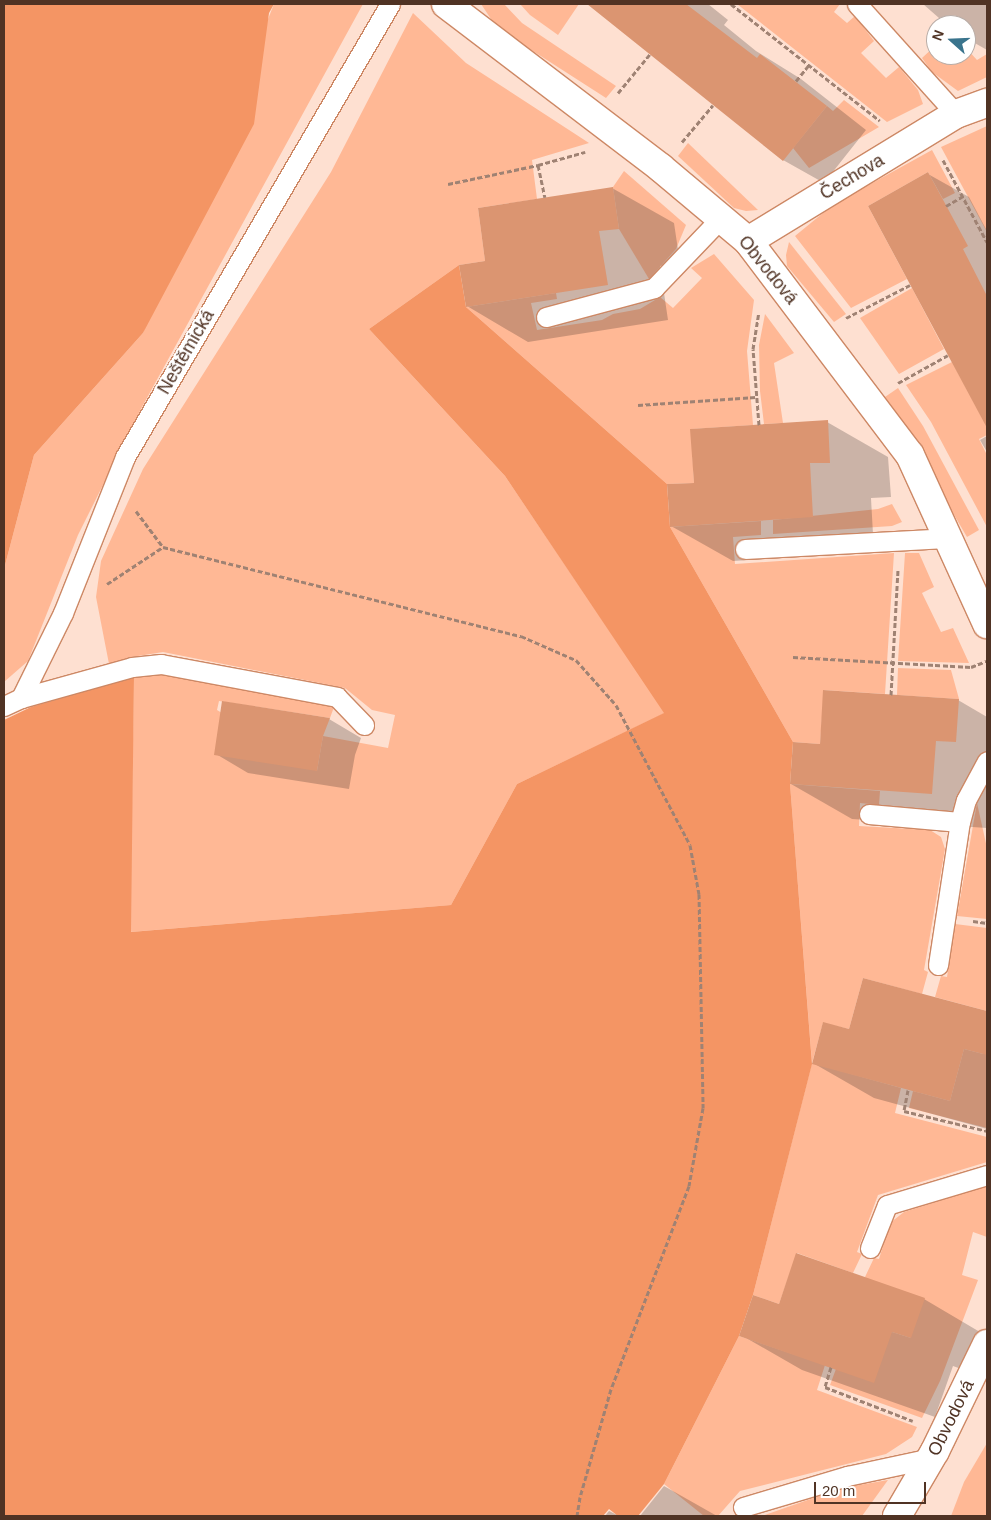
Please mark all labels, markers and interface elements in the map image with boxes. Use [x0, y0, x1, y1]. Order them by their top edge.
north arrow [926, 15, 976, 65]
text: N [929, 28, 947, 43]
street label: Čechova [816, 149, 888, 205]
street label: Obvodová [734, 231, 802, 309]
street label: Neštěmická [153, 306, 219, 398]
street label: Obvodová [923, 1376, 979, 1460]
scale bar [816, 1472, 928, 1504]
text: 20 m [822, 1482, 855, 1499]

